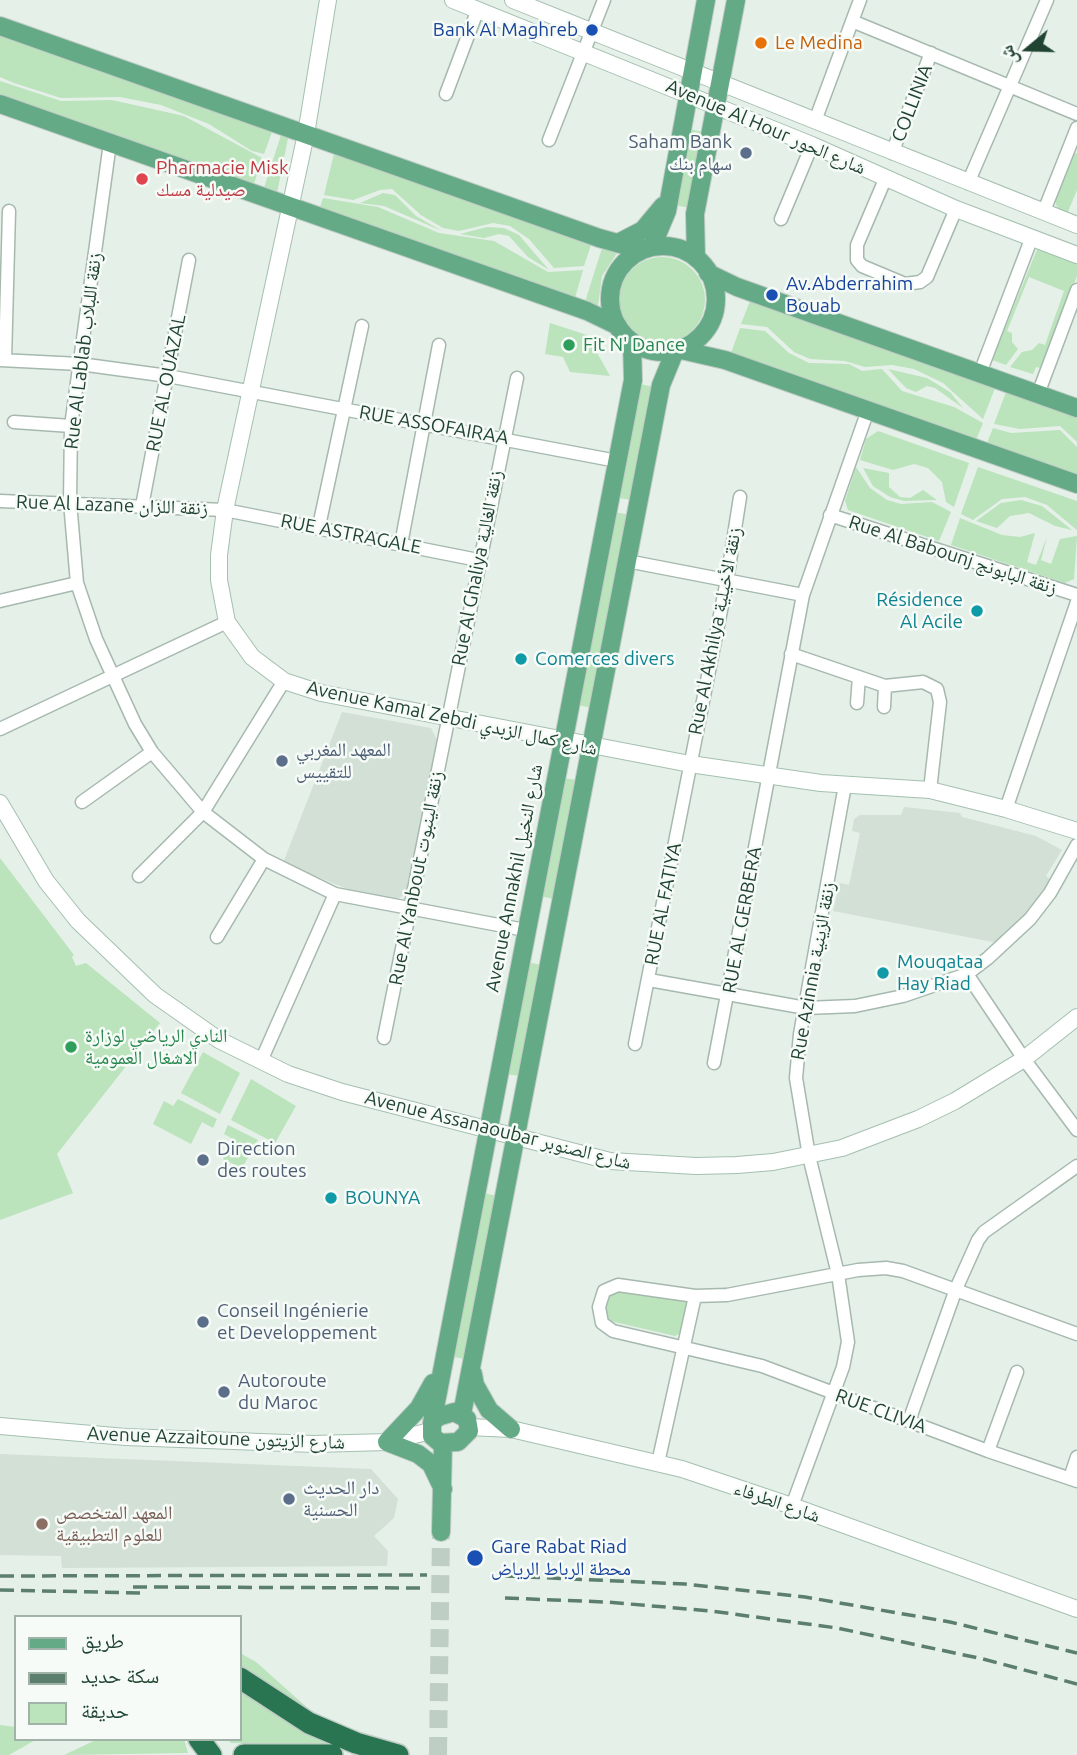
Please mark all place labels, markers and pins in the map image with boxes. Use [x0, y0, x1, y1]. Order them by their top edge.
place label: Bank Al Maghreb [433, 19, 578, 41]
marker: Bank Al Maghreb [584, 22, 600, 38]
place label: Le Medina [775, 32, 863, 54]
marker: Le Medina [753, 35, 769, 51]
place label: Saham Bank سهام بنك [629, 131, 732, 175]
marker: Saham Bank سهام بنك [738, 145, 754, 161]
place label: Pharmacie Misk صيدلية مسك [156, 157, 289, 201]
marker: Pharmacie Misk صيدلية مسك [134, 171, 150, 187]
place label: Av.Abderrahim Bouab [786, 273, 913, 317]
marker: Av.Abderrahim Bouab [764, 287, 780, 303]
place label: Fit N' Dance [583, 334, 685, 356]
marker: Fit N' Dance [561, 337, 577, 353]
place label: Résidence Al Acile [876, 589, 963, 633]
marker: Résidence Al Acile [969, 603, 985, 619]
place label: Comerces divers [535, 648, 675, 670]
marker: Comerces divers [513, 651, 529, 667]
place label: المعهد المغربي للتقييس [296, 739, 391, 783]
marker: المعهد المغربي للتقييس [274, 753, 290, 769]
place label: Mouqataa Hay Riad [897, 951, 983, 995]
marker: Mouqataa Hay Riad [875, 965, 891, 981]
place label: النادي الرياضي لوزارة الاشغال العمومية [85, 1025, 228, 1069]
marker: النادي الرياضي لوزارة الاشغال العمومية [63, 1039, 79, 1055]
place label: Direction des routes [217, 1138, 307, 1182]
marker: Direction des routes [195, 1152, 211, 1168]
place label: BOUNYA [345, 1187, 420, 1209]
marker: BOUNYA [323, 1190, 339, 1206]
place label: Conseil Ingénierie et Developpement [217, 1300, 377, 1344]
marker: Conseil Ingénierie et Developpement [195, 1314, 211, 1330]
place label: Autoroute du Maroc [238, 1370, 327, 1414]
marker: Autoroute du Maroc [216, 1384, 232, 1400]
place label: دار الحديث الحسنية [303, 1477, 379, 1521]
marker: دار الحديث الحسنية [281, 1491, 297, 1507]
place label: المعهد المتخصص للعلوم التطبيقية [56, 1502, 172, 1546]
marker: المعهد المتخصص للعلوم التطبيقية [34, 1516, 50, 1532]
place label: Gare Rabat Riad محطة الرباط الرياض [491, 1536, 631, 1580]
marker: Gare Rabat Riad محطة الرباط الرياض [465, 1548, 485, 1568]

